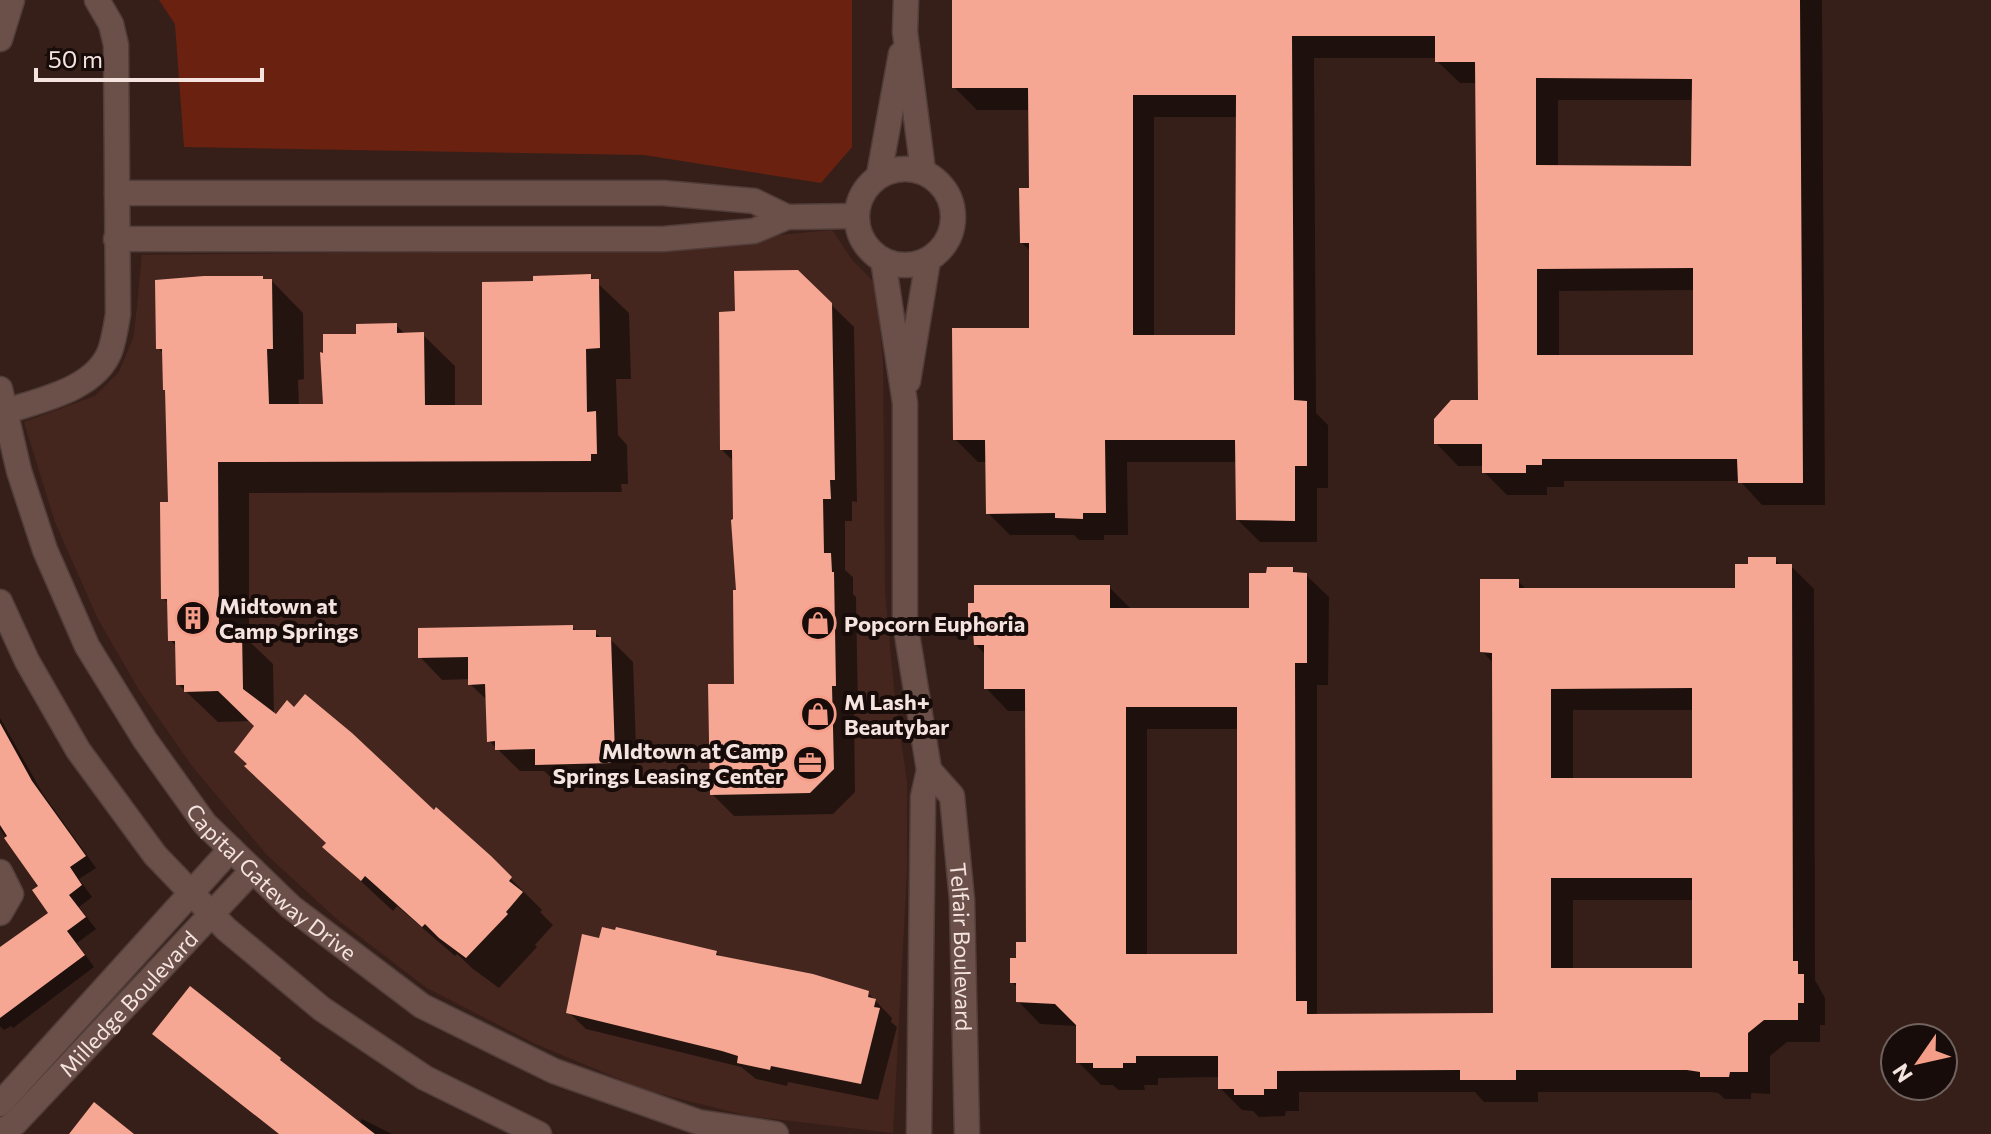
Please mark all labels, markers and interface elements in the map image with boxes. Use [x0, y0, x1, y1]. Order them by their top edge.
scale bar [36, 32, 262, 82]
text: 50 m [48, 44, 103, 73]
place label: Midtown at Camp Springs [219, 592, 359, 644]
building icon: Midtown at Camp Springs [174, 599, 212, 637]
shop icon: Popcorn Euphoria [799, 604, 837, 642]
place label: Popcorn Euphoria [844, 610, 1025, 637]
place label: M Lash+ Beautybar [844, 688, 949, 740]
shop icon: M Lash+ Beautybar [799, 695, 837, 733]
place label: MIdtown at Camp Springs Leasing Center [553, 737, 784, 789]
office icon: MIdtown at Camp Springs Leasing Center [791, 744, 829, 782]
street label: Capital Gateway Drive [181, 798, 362, 965]
street label: Telfair Boulevard [945, 861, 978, 1031]
street label: Milledge Boulevard [53, 925, 203, 1082]
north arrow [1879, 1022, 1959, 1102]
text: N [1886, 1059, 1918, 1088]

